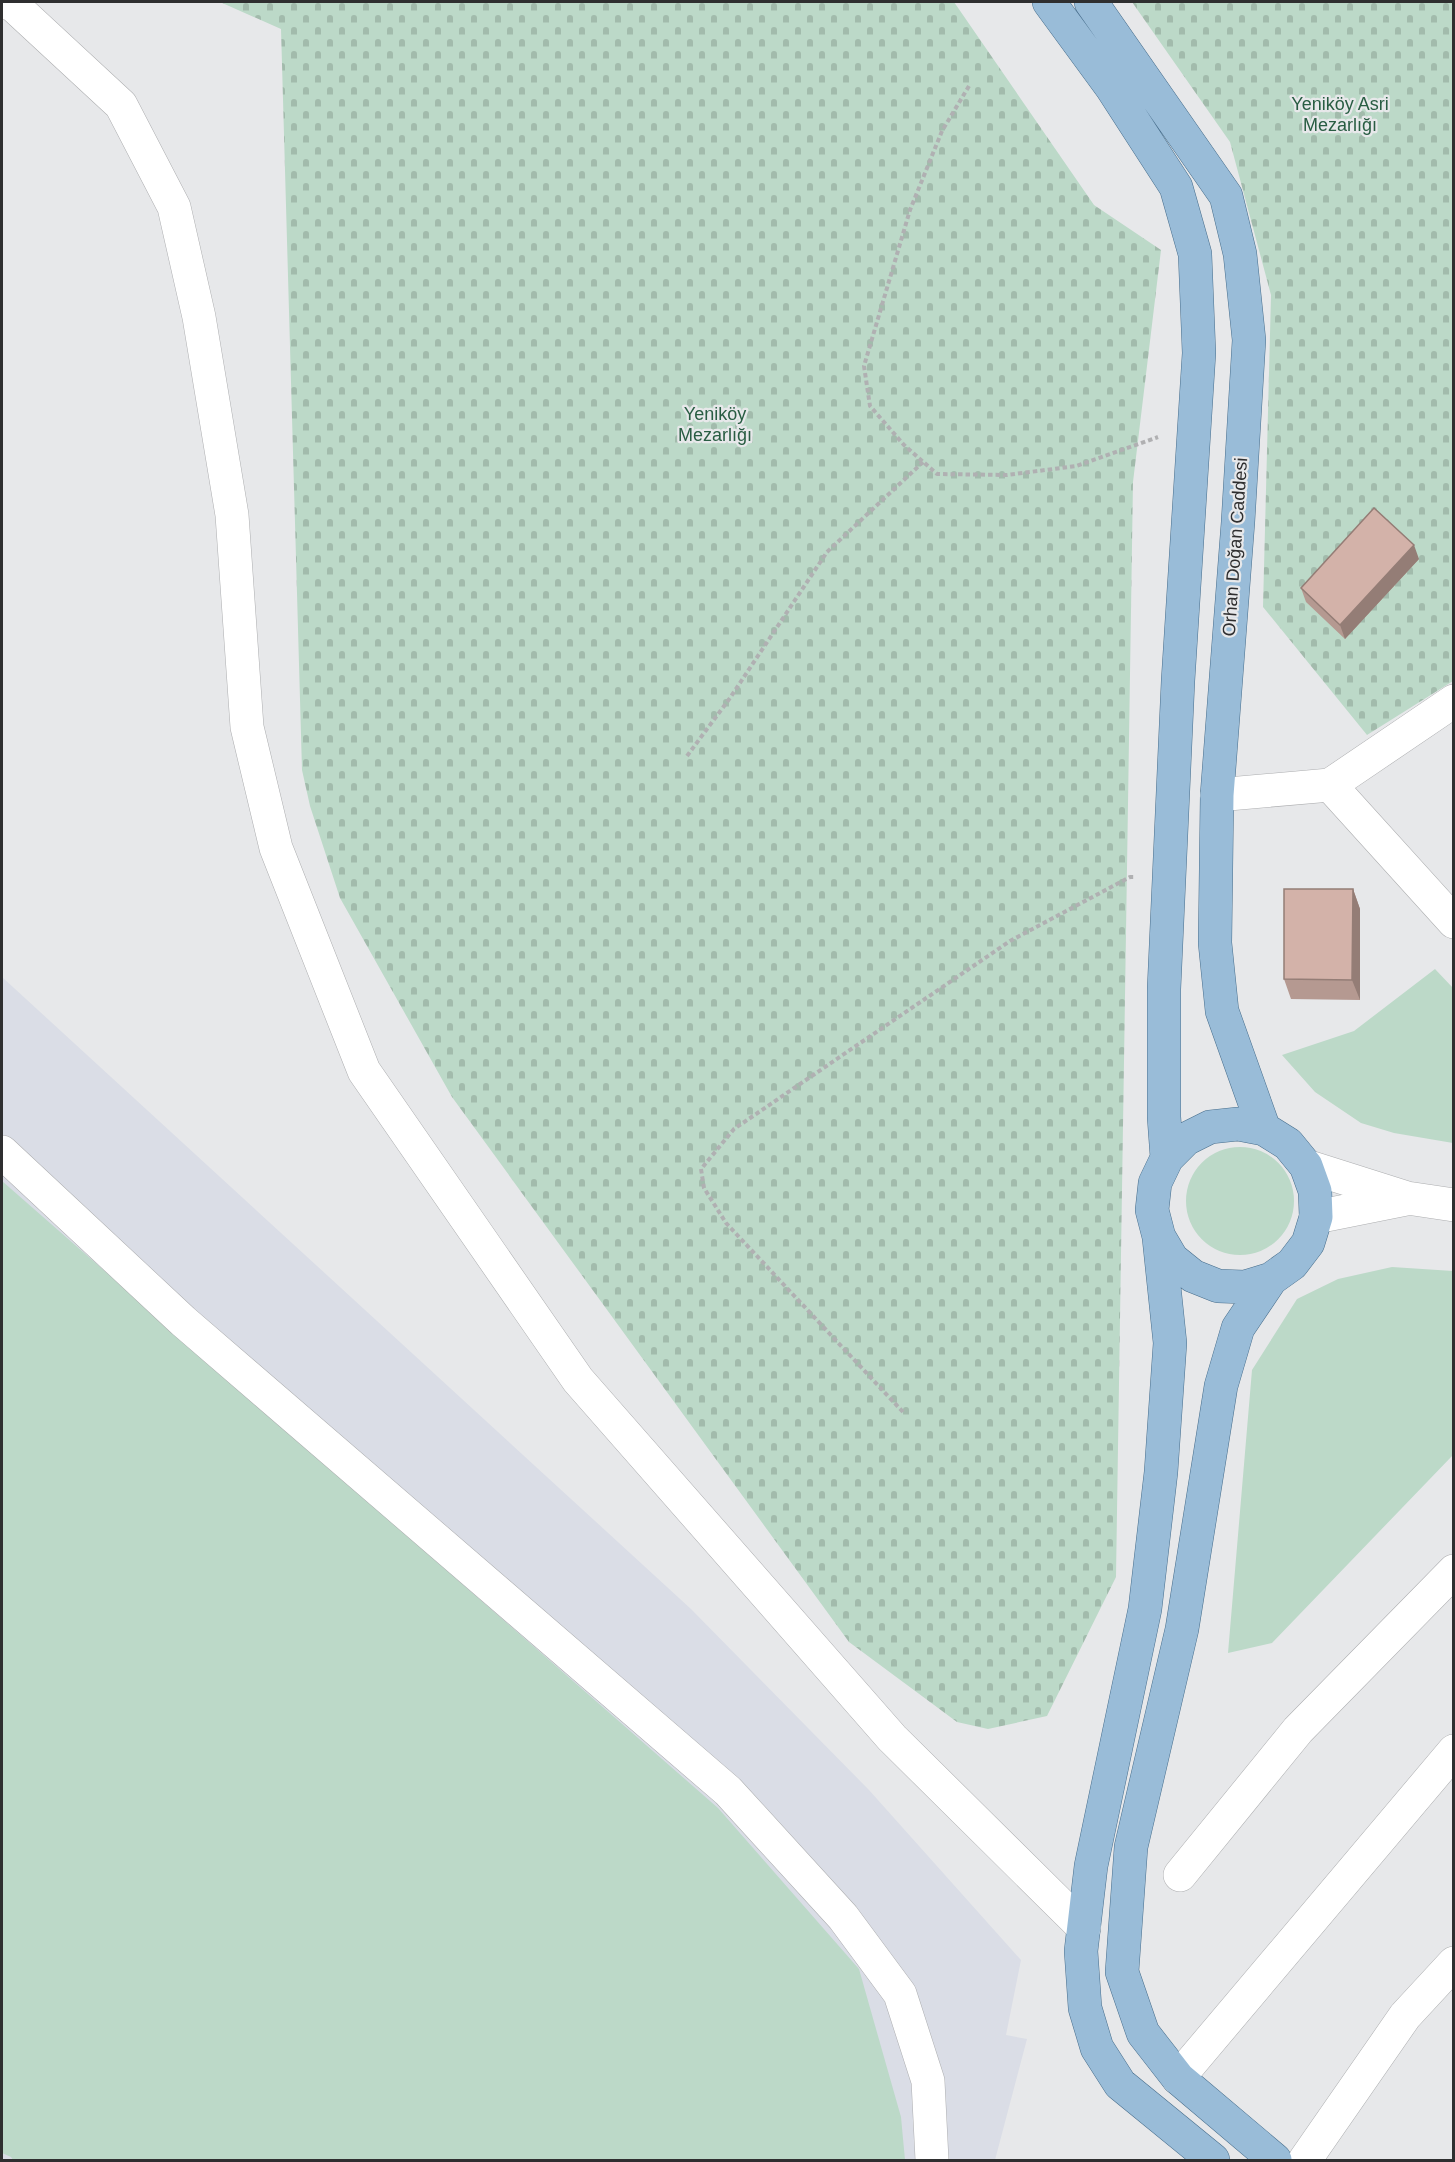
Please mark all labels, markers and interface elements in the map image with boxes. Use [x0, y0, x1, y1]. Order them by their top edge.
park label: Yeniköy Asri Mezarlığı [1291, 94, 1389, 135]
park label: Yeniköy Mezarlığı [678, 404, 752, 445]
street label: Orhan Doğan Caddesi [1219, 457, 1251, 637]

